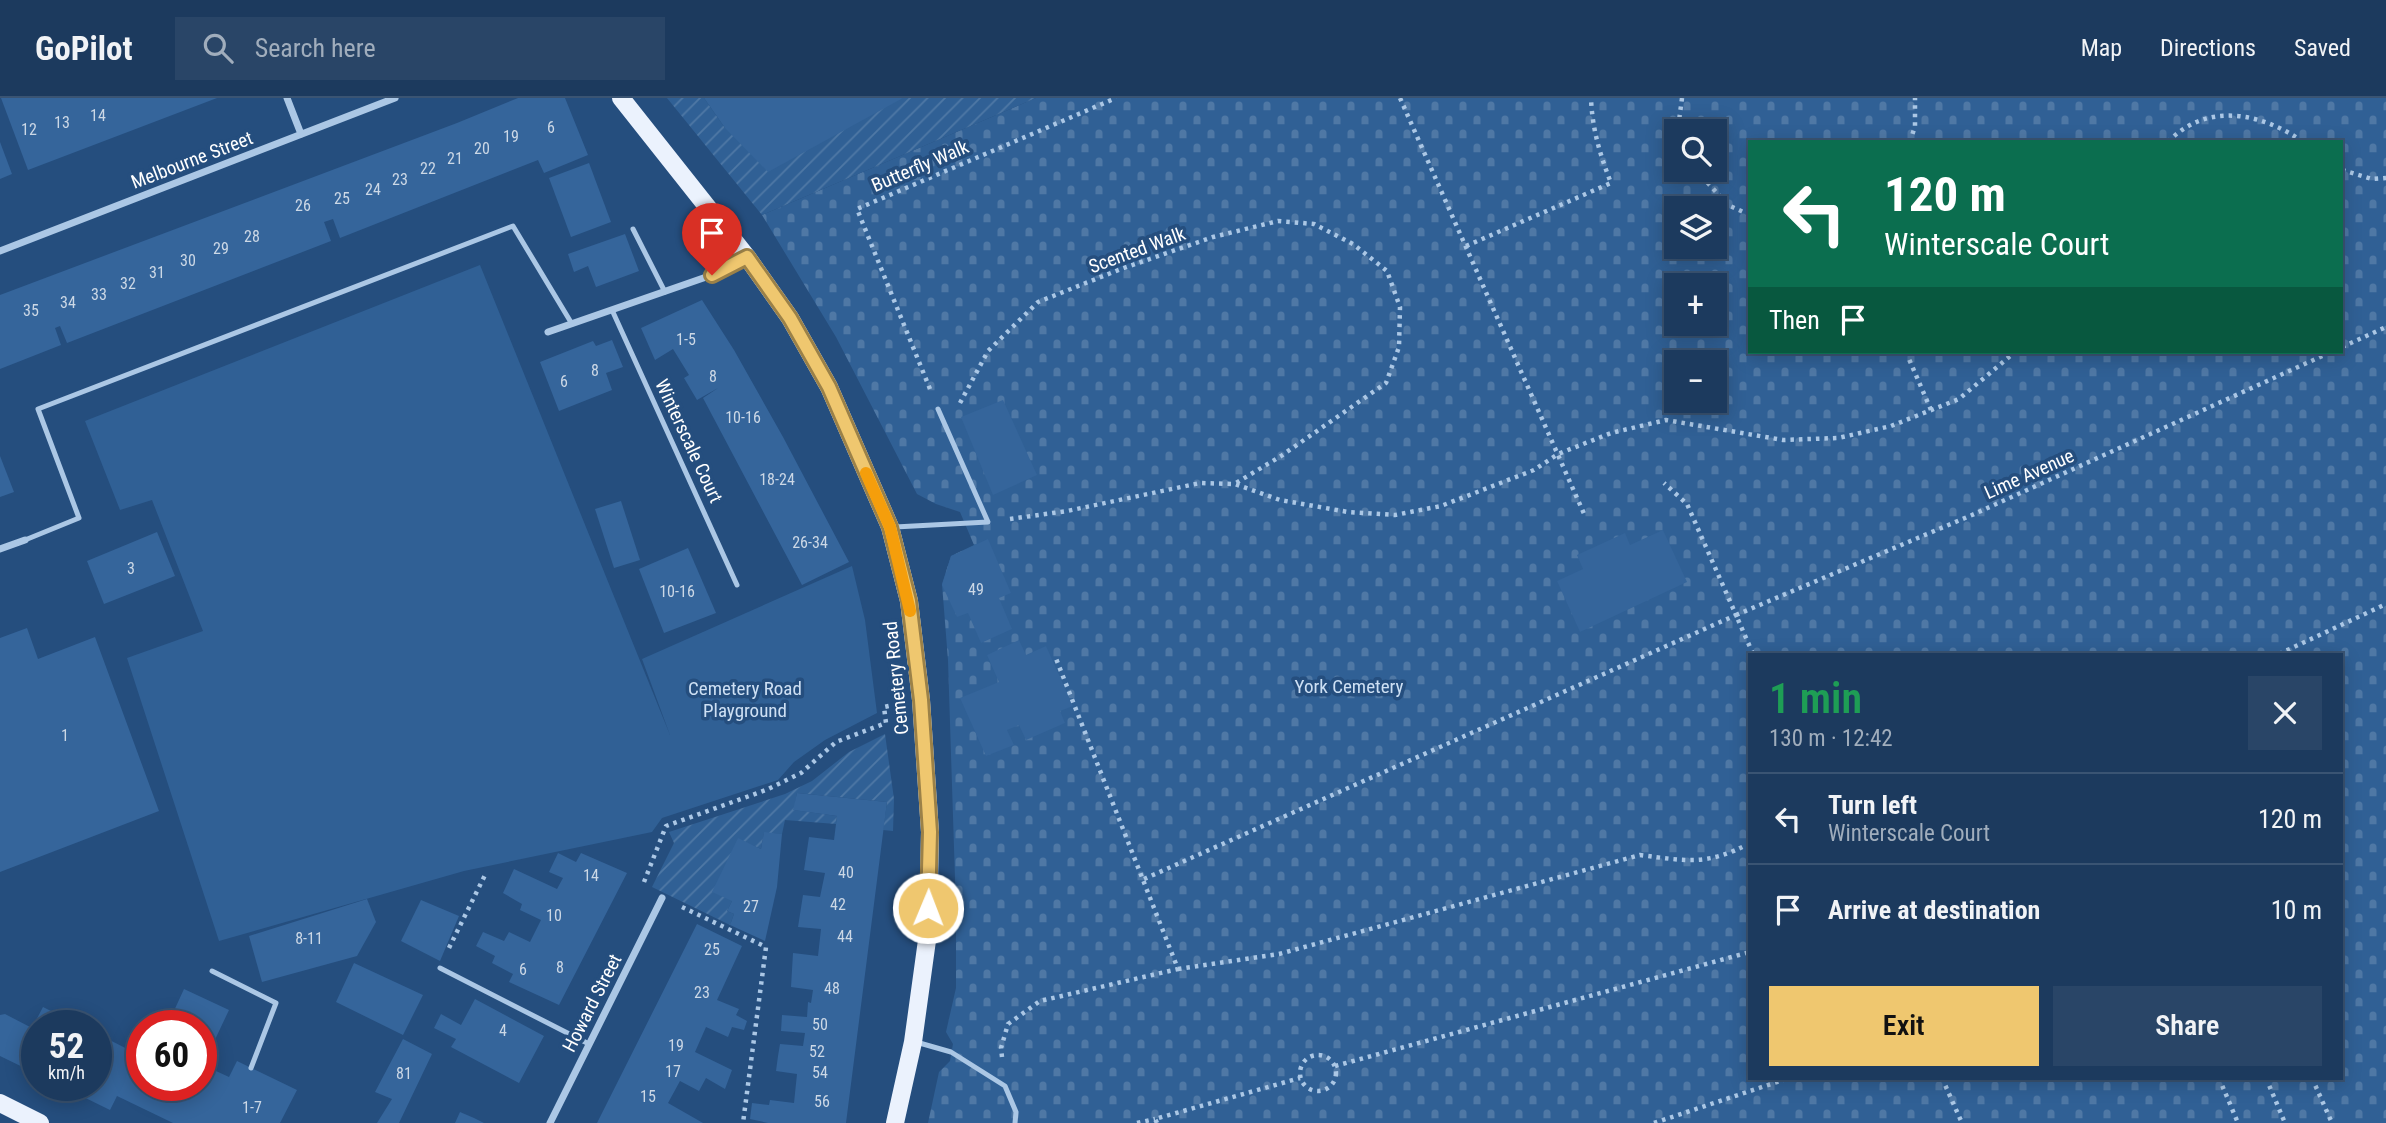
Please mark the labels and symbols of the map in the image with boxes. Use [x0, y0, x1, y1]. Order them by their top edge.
house number: 14 [90, 106, 106, 125]
house number: 13 [54, 113, 70, 132]
house number: 6 [547, 118, 555, 137]
house number: 12 [21, 120, 37, 139]
street label: Melbourne Street [128, 126, 256, 194]
house number: 19 [503, 127, 519, 146]
street label: Butterfly Walk [868, 135, 973, 197]
house number: 20 [474, 139, 490, 158]
house number: 21 [447, 149, 463, 168]
house number: 22 [420, 159, 436, 178]
house number: 23 [392, 170, 408, 189]
house number: 24 [365, 180, 381, 199]
house number: 25 [334, 189, 350, 208]
house number: 26 [295, 196, 311, 215]
pin [682, 203, 742, 275]
street label: Scented Walk [1085, 222, 1189, 278]
house number: 28 [244, 227, 260, 246]
house number: 29 [213, 239, 229, 258]
house number: 30 [180, 251, 196, 270]
house number: 31 [149, 263, 165, 282]
house number: 32 [120, 274, 136, 293]
house number: 33 [91, 285, 107, 304]
house number: 34 [60, 293, 76, 312]
house number: 35 [23, 301, 39, 320]
house number: 1-5 [676, 330, 696, 349]
house number: 8 [591, 361, 599, 380]
house number: 8 [709, 367, 717, 386]
house number: 6 [560, 372, 568, 391]
street label: Winterscale Court [650, 375, 728, 507]
house number: 10-16 [725, 408, 761, 427]
street label: Lime Avenue [1981, 444, 2077, 504]
house number: 18-24 [759, 470, 795, 489]
house number: 26-34 [792, 533, 828, 552]
house number: 3 [127, 559, 135, 578]
house number: 49 [968, 580, 984, 599]
house number: 10-16 [659, 582, 695, 601]
street label: Cemetery Road [879, 620, 913, 736]
park label: York Cemetery [1295, 675, 1404, 698]
park label: Cemetery Road Playground [688, 677, 802, 722]
house number: 1 [61, 726, 69, 745]
house number: 40 [838, 863, 854, 882]
house number: 14 [583, 866, 599, 885]
position arrow [891, 871, 965, 945]
house number: 42 [830, 895, 846, 914]
house number: 27 [743, 897, 759, 916]
house number: 10 [546, 906, 562, 925]
house number: 44 [837, 927, 853, 946]
house number: 8-11 [295, 929, 323, 948]
house number: 25 [704, 940, 720, 959]
street label: Howard Street [558, 950, 626, 1056]
house number: 8 [556, 958, 564, 977]
house number: 6 [519, 960, 527, 979]
house number: 48 [824, 979, 840, 998]
house number: 23 [694, 983, 710, 1002]
speed limit sign: 60 [126, 1010, 217, 1101]
house number: 50 [812, 1015, 828, 1034]
house number: 4 [499, 1021, 507, 1040]
house number: 19 [668, 1036, 684, 1055]
house number: 52 [809, 1042, 825, 1061]
house number: 17 [665, 1062, 681, 1081]
house number: 54 [812, 1063, 828, 1082]
house number: 81 [396, 1064, 412, 1083]
house number: 15 [640, 1087, 656, 1106]
house number: 56 [814, 1092, 830, 1111]
house number: 1-7 [242, 1098, 262, 1117]

